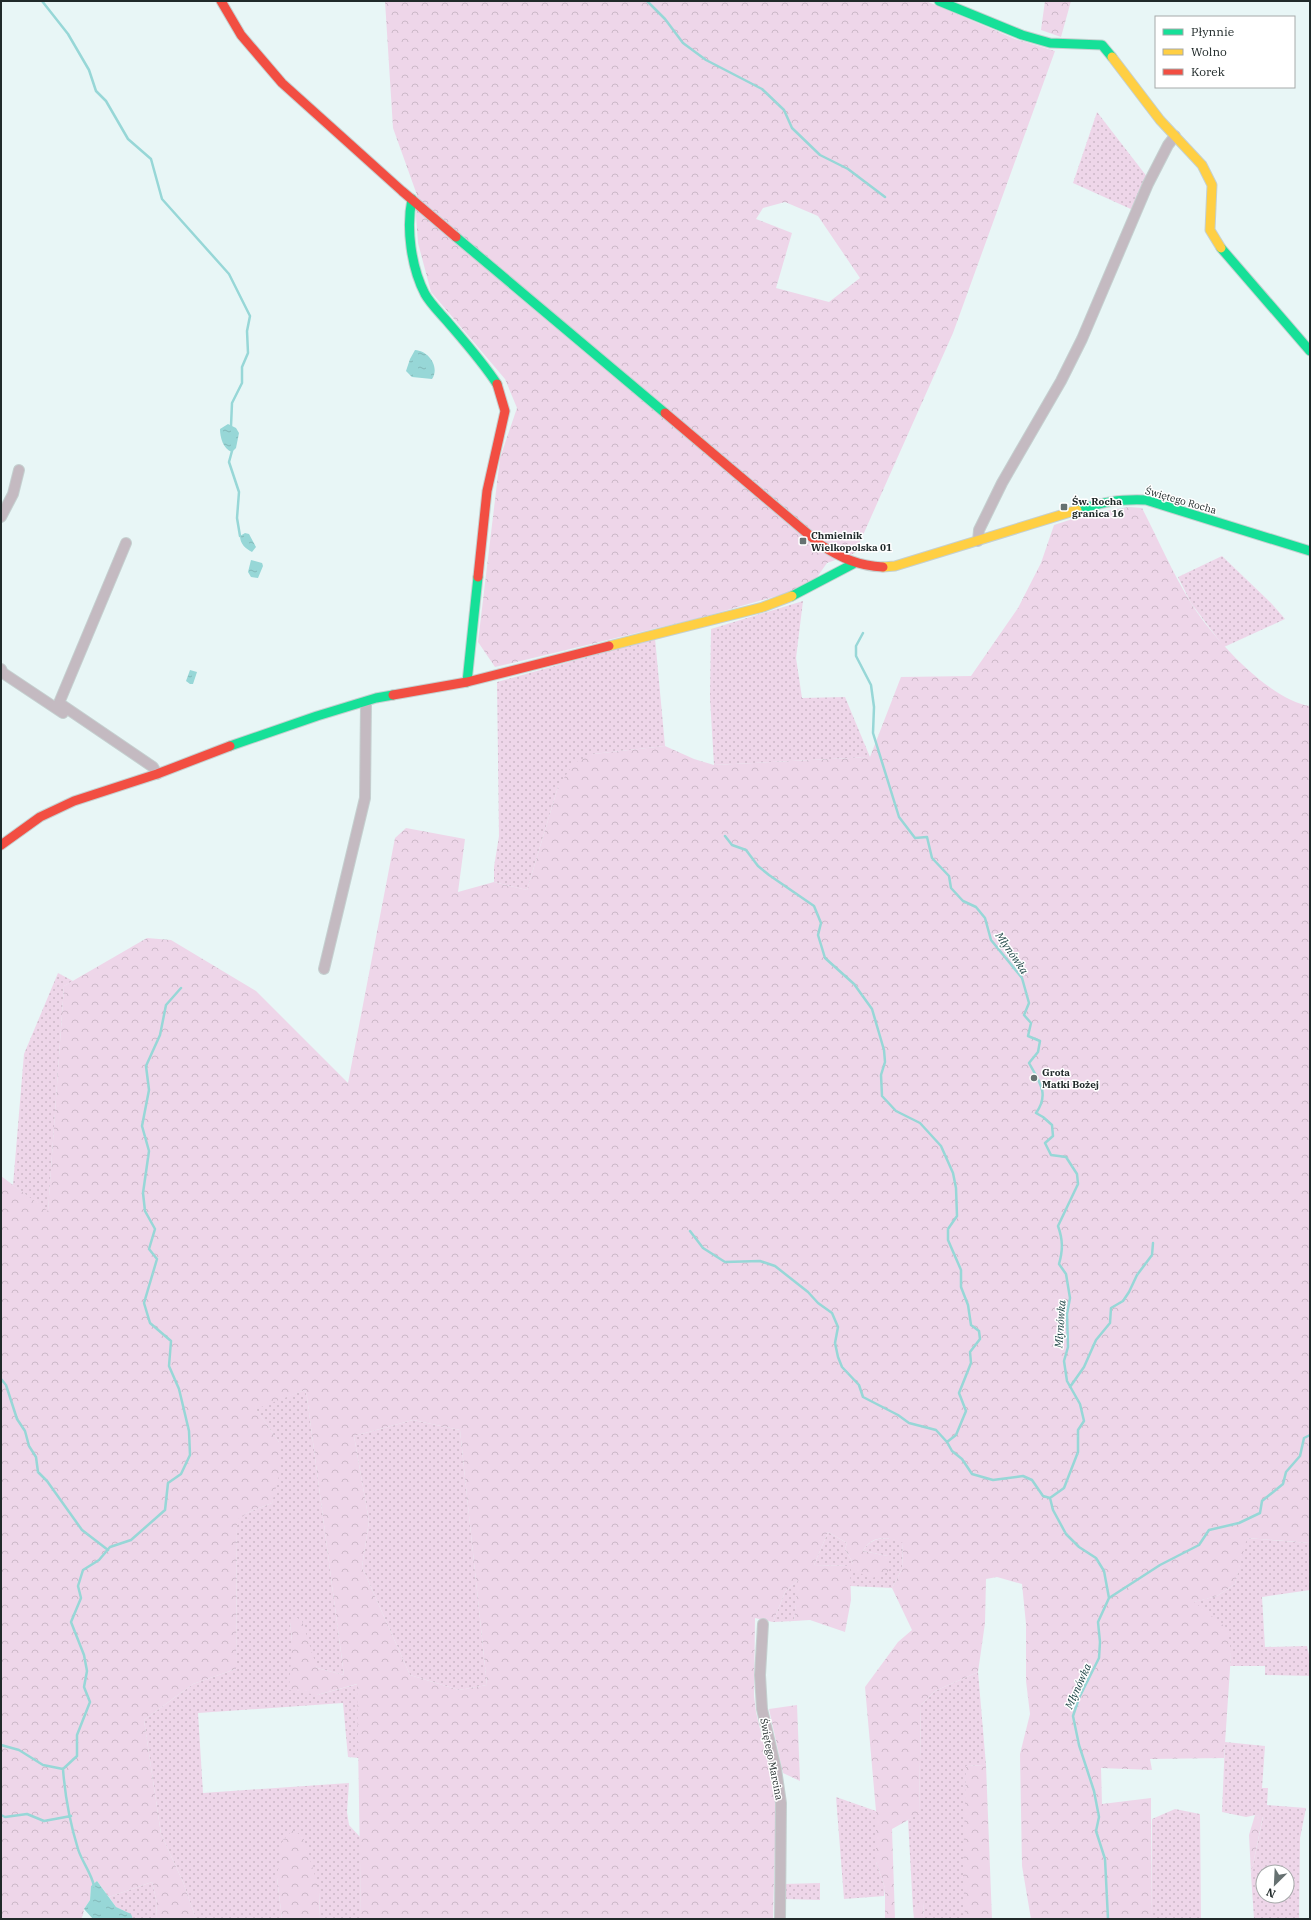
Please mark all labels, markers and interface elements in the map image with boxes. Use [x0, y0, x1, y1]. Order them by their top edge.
legend [1155, 16, 1295, 88]
text: Płynnie [1191, 24, 1234, 39]
text: Wolno [1191, 44, 1227, 59]
text: Korek [1191, 64, 1225, 79]
street label: Świętego Rocha [1144, 484, 1219, 517]
place label: Św. Rocha granica 16 [1072, 495, 1124, 520]
marker: Św. Rocha granica 16 [1059, 502, 1069, 512]
place label: Chmielnik Wielkopolska 01 [811, 529, 892, 554]
marker: Chmielnik Wielkopolska 01 [798, 536, 808, 546]
water label: Młynówka [992, 928, 1032, 977]
place label: Grota Matki Bożej [1042, 1066, 1099, 1091]
marker: Grota Matki Bożej [1029, 1073, 1039, 1083]
water label: Młynówka [1051, 1299, 1069, 1350]
water label: Młynówka [1061, 1661, 1094, 1712]
street label: Świętego Marcina [757, 1717, 786, 1802]
north arrow [1255, 1864, 1295, 1904]
text: N [1264, 1885, 1278, 1901]

